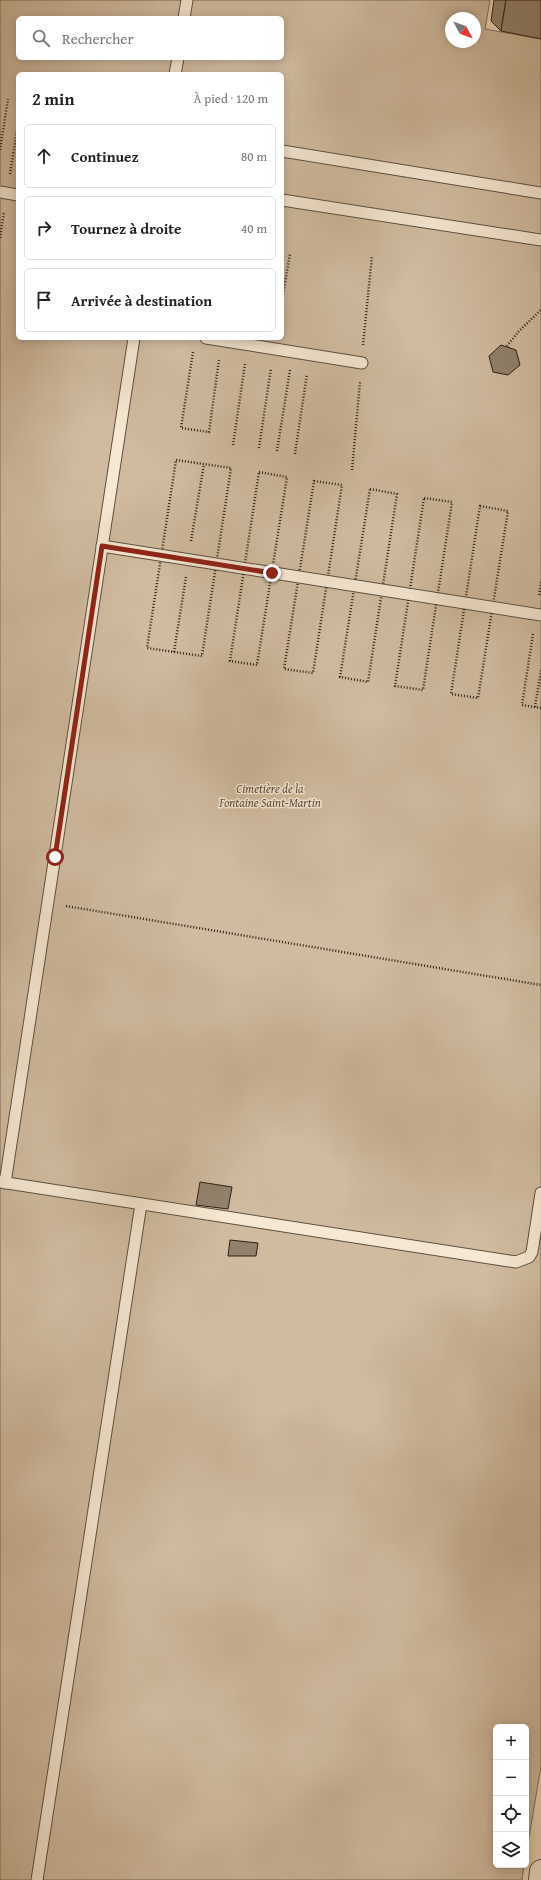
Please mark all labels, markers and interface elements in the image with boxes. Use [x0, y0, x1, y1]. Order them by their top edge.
north arrow [445, 12, 481, 48]
search box [16, 16, 284, 60]
icon: search [30, 27, 52, 49]
text: Rechercher [62, 28, 134, 49]
text: 2 min [32, 86, 74, 111]
text: À pied · 120 m [193, 89, 268, 108]
icon: ahead [33, 145, 55, 167]
text: Continuez [71, 146, 139, 167]
text: 80 m [241, 147, 267, 166]
icon: right [33, 217, 55, 239]
text: Tournez à droite [71, 218, 181, 239]
text: 40 m [241, 219, 267, 238]
icon: arrive [33, 289, 55, 311]
text: Arrivée à destination [71, 290, 212, 311]
route end [263, 564, 281, 582]
park label: Cimetière de la Fontaine Saint-Martin [218, 780, 321, 811]
route start [46, 848, 64, 866]
map controls [493, 1724, 529, 1868]
button: + [493, 1724, 529, 1760]
button: − [493, 1760, 529, 1796]
button: locate [493, 1796, 529, 1832]
button: layers [493, 1832, 529, 1868]

